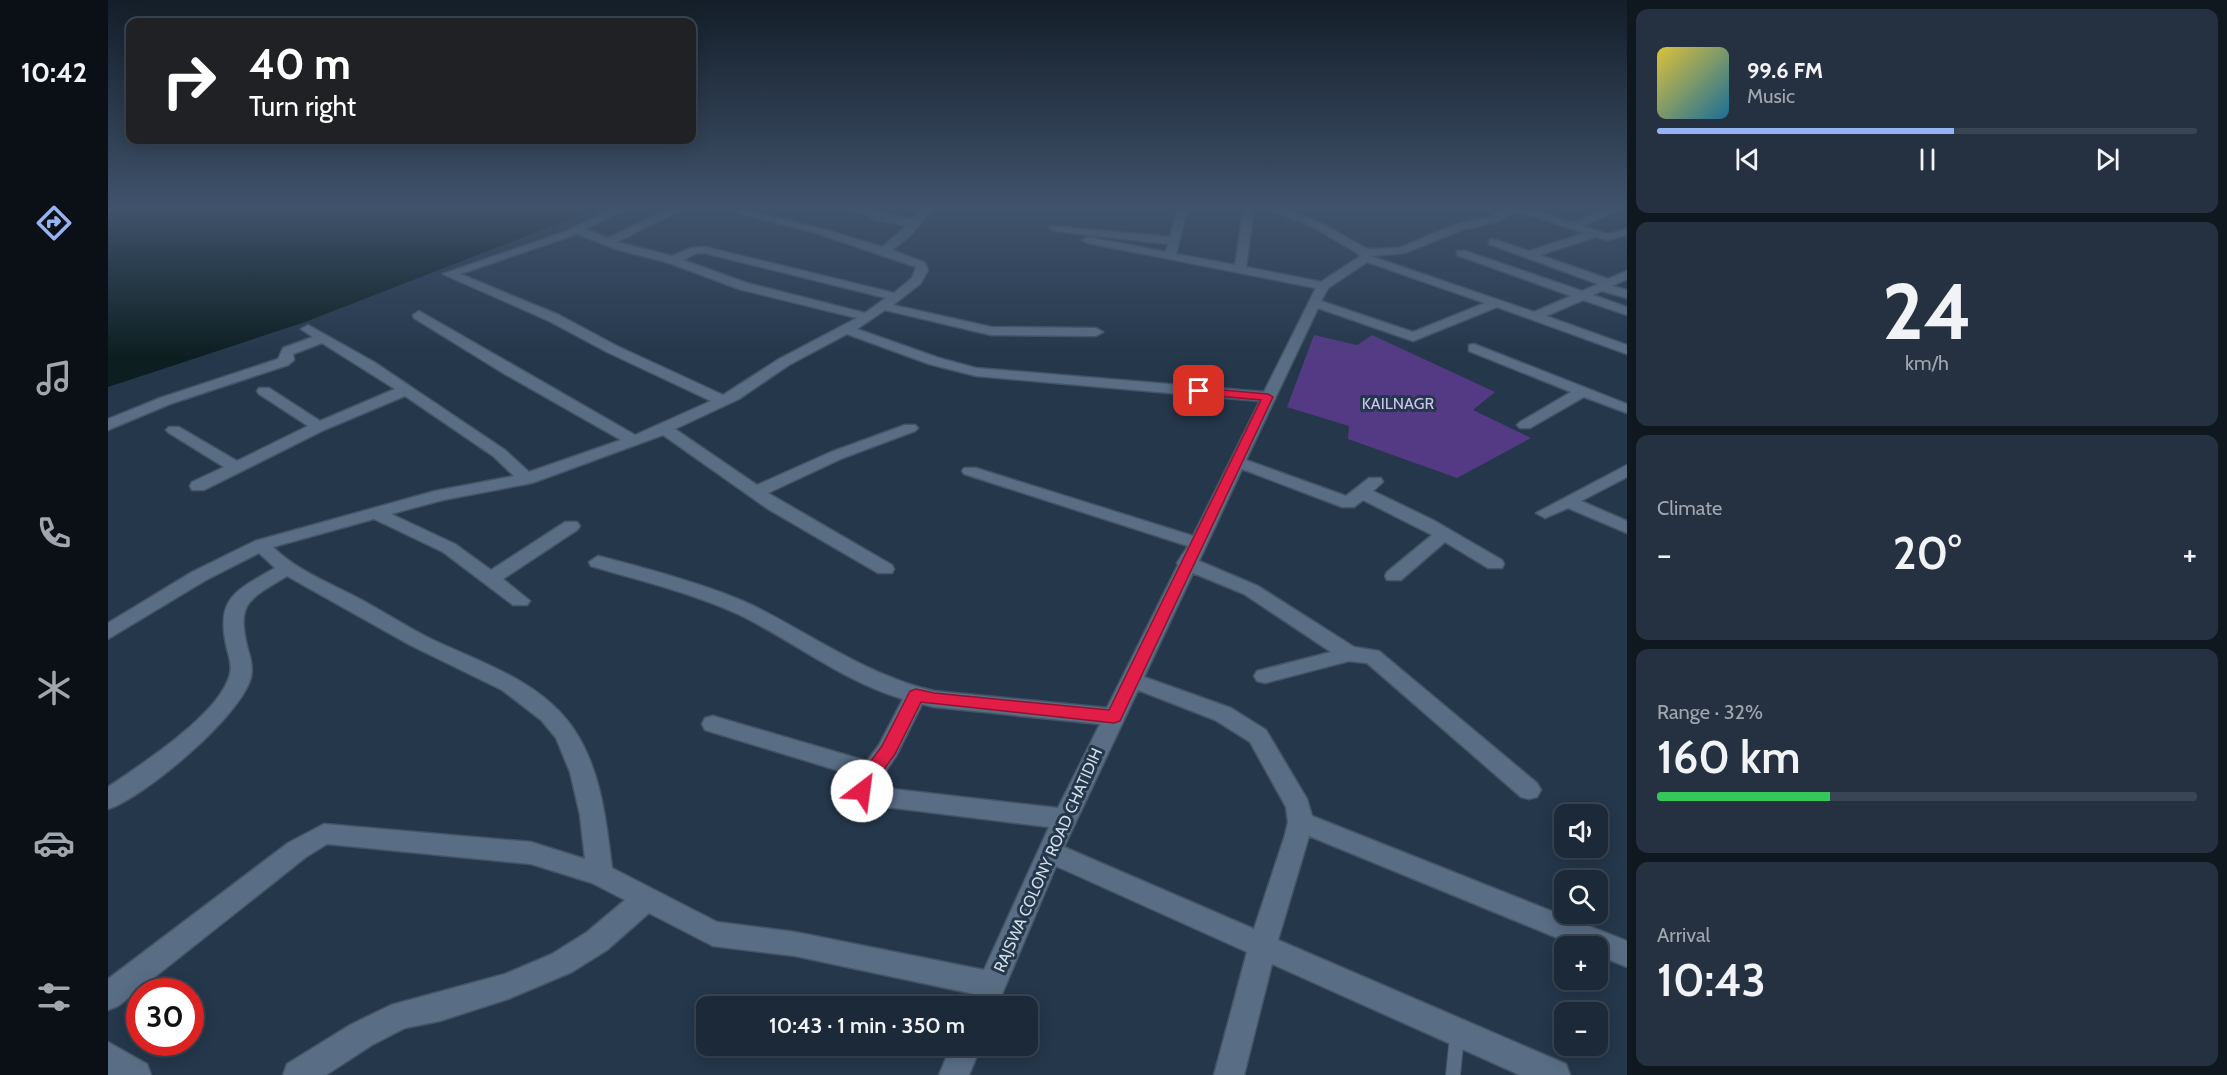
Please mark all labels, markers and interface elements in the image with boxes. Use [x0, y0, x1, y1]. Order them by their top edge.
text: 40 m [249, 38, 351, 90]
icon: right [150, 42, 228, 120]
text: 10:42 [21, 56, 87, 89]
text: 99.6 FM [1747, 57, 1823, 84]
text: Music [1747, 84, 1795, 108]
text: Turn right [249, 90, 356, 123]
icon: previous [1731, 143, 1764, 176]
icon: pause [1911, 143, 1944, 176]
icon: next [2091, 143, 2124, 176]
icon: directions [33, 202, 75, 244]
text: 24 [1882, 264, 1972, 359]
text: km/h [1905, 351, 1949, 375]
icon: music [33, 357, 75, 399]
pin [1173, 365, 1224, 416]
icon: arrive [1182, 374, 1215, 407]
park label: KAILNAGR [1362, 394, 1435, 413]
text: Climate [1657, 496, 1722, 520]
icon: phone [33, 512, 75, 554]
text: 20° [1893, 526, 1961, 580]
text: − [1657, 534, 1672, 574]
text: + [2182, 534, 2197, 574]
icon: climate [33, 667, 75, 709]
text: Range · 32% [1657, 700, 1763, 724]
text: 160 km [1657, 730, 1801, 784]
street label: RAJSWA COLONY ROAD CHATIDIH [990, 745, 1106, 975]
position arrow [830, 759, 894, 823]
map controls [1554, 804, 1608, 1056]
button: sound [1554, 804, 1608, 858]
icon: car [33, 822, 75, 864]
button: search [1554, 870, 1608, 924]
text: Arrival [1657, 923, 1710, 947]
button: + [1554, 936, 1608, 990]
text: 10:43 [1657, 953, 1766, 1007]
icon: filters [33, 976, 75, 1018]
speed limit sign: 30 [126, 978, 204, 1056]
button: − [1554, 1002, 1608, 1056]
text: 10:43 · 1 min · 350 m [769, 1012, 965, 1039]

